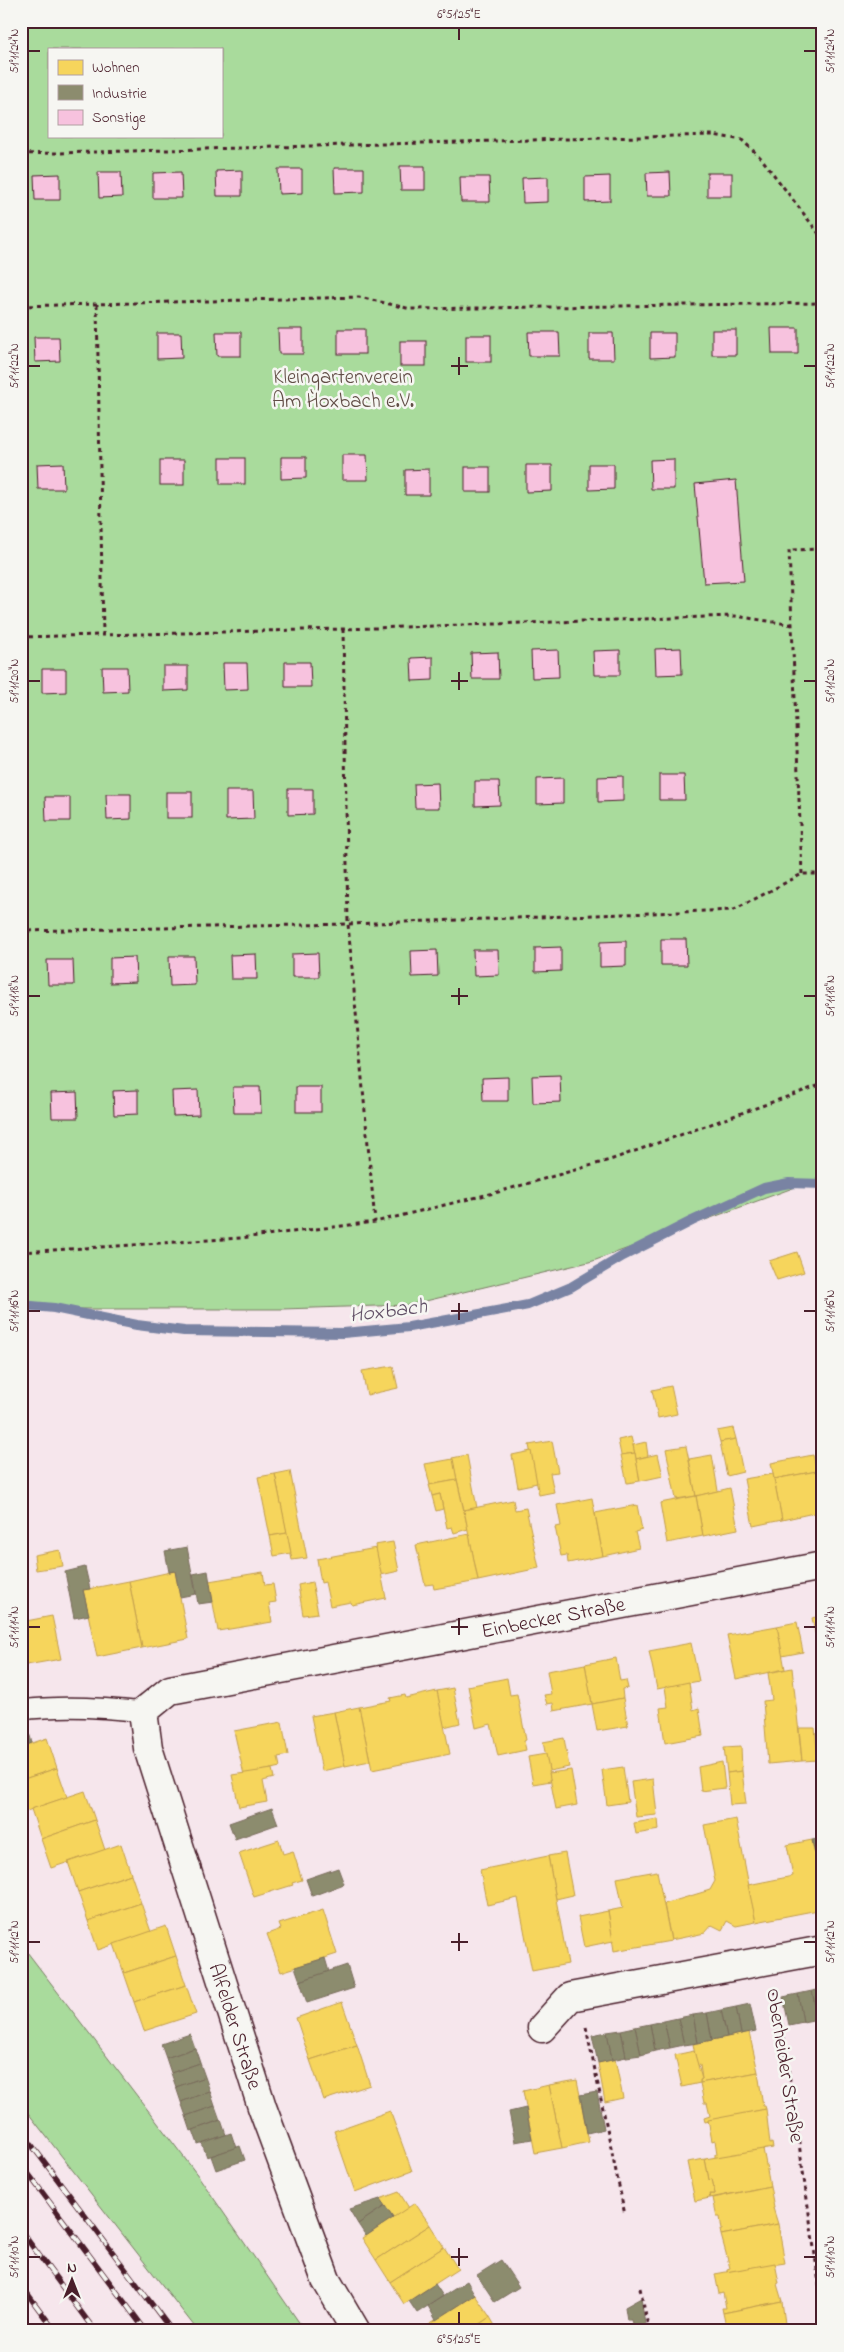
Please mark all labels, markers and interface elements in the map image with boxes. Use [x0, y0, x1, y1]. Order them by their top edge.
text: 6°51'25"E [437, 6, 481, 24]
text: 51°11'24"N [6, 29, 24, 73]
text: 51°11'24"N [822, 29, 840, 73]
legend [48, 48, 222, 138]
text: Wohnen [92, 57, 140, 79]
text: Industrie [92, 83, 147, 105]
text: Sonstige [92, 107, 146, 130]
text: 51°11'22"N [6, 343, 24, 389]
text: 51°11'22"N [822, 343, 840, 389]
park label: Kleingartenverein Am Hoxbach e.V. [272, 363, 414, 417]
text: 51°11'20"N [6, 659, 24, 703]
text: 51°11'20"N [822, 659, 840, 703]
text: 51°11'18"N [6, 975, 24, 1017]
text: 51°11'18"N [822, 975, 840, 1017]
text: 51°11'16"N [6, 1290, 24, 1332]
text: 51°11'16"N [822, 1290, 840, 1332]
water label: Hoxbach [348, 1291, 429, 1333]
street label: Einbecker Straße [479, 1590, 628, 1648]
text: 51°11'14"N [6, 1606, 24, 1648]
text: 51°11'14"N [822, 1606, 840, 1648]
text: 51°11'12"N [6, 1920, 24, 1964]
text: 51°11'12"N [822, 1920, 840, 1964]
street label: Alfelder Straße [200, 1960, 269, 2094]
street label: Oberheider Straße [757, 1986, 811, 2145]
text: 51°11'10"N [6, 2236, 24, 2278]
text: 51°11'10"N [822, 2236, 840, 2278]
north arrow [48, 2254, 98, 2304]
text: N [67, 2258, 77, 2279]
text: 6°51'25"E [437, 2331, 481, 2349]

